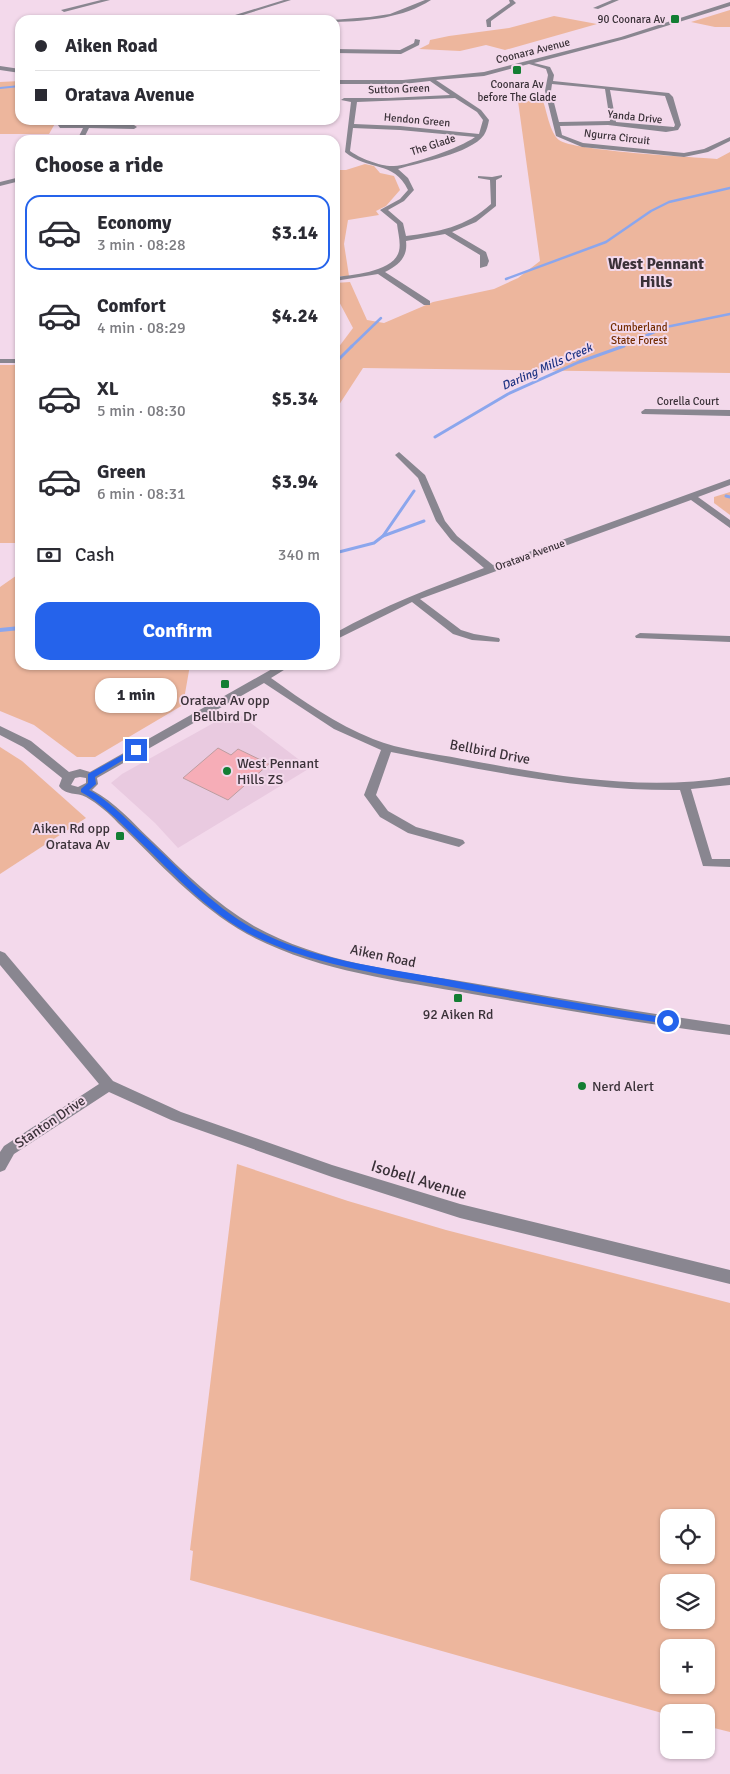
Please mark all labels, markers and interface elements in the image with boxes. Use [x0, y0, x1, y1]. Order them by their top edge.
place label: 90 Coonara Av [598, 13, 665, 26]
marker: 90 Coonara Av [669, 13, 681, 25]
text: Aiken Road [65, 34, 158, 58]
street label: Coonara Avenue [495, 36, 571, 66]
marker: Coonara Av before The Glade [511, 64, 523, 76]
place label: Coonara Av before The Glade [478, 78, 556, 104]
street label: Sutton Green [368, 81, 430, 97]
text: Oratava Avenue [65, 83, 195, 107]
street label: Yanda Drive [607, 108, 663, 126]
street label: Hendon Green [383, 111, 451, 129]
street label: Ngurra Circuit [583, 126, 651, 148]
street label: The Glade [409, 132, 457, 158]
text: Choose a ride [35, 151, 163, 178]
icon: car [37, 210, 82, 255]
text: Economy [97, 211, 171, 235]
text: $3.14 [272, 221, 318, 245]
text: 3 min · 08:28 [97, 235, 186, 255]
district label: West Pennant Hills [608, 254, 704, 292]
icon: car [37, 293, 82, 338]
text: Comfort [97, 294, 166, 318]
text: $4.24 [272, 304, 318, 328]
text: 4 min · 08:29 [97, 318, 186, 338]
park label: Cumberland State Forest [610, 321, 668, 347]
water label: Darling Mills Creek [499, 340, 596, 394]
icon: car [37, 376, 82, 421]
text: XL [97, 377, 119, 401]
text: $5.34 [272, 387, 318, 411]
street label: Corella Court [657, 395, 719, 408]
text: 5 min · 08:30 [97, 401, 186, 421]
icon: car [37, 459, 82, 504]
text: Green [97, 460, 146, 484]
text: $3.94 [272, 470, 318, 494]
text: 6 min · 08:31 [97, 484, 186, 504]
street label: Oratava Avenue [493, 536, 567, 574]
icon: cash [35, 541, 63, 569]
text: Cash [75, 543, 115, 567]
text: 340 m [278, 545, 320, 565]
button: Confirm [35, 602, 320, 660]
callout: 1 min [95, 678, 177, 712]
marker: Oratava Av opp Bellbird Dr [219, 678, 231, 690]
text: 1 min [117, 685, 155, 705]
place label: Oratava Av opp Bellbird Dr [180, 692, 270, 725]
street label: Bellbird Drive [448, 736, 532, 768]
route end [125, 739, 147, 761]
place label: West Pennant Hills ZS [237, 755, 319, 788]
marker: West Pennant Hills ZS [221, 765, 233, 777]
place label: Aiken Rd opp Oratava Av [32, 820, 111, 853]
marker: Aiken Rd opp Oratava Av [114, 830, 126, 842]
street label: Aiken Road [349, 941, 417, 971]
marker: 92 Aiken Rd [452, 992, 464, 1004]
place label: 92 Aiken Rd [423, 1006, 493, 1023]
route start [657, 1010, 679, 1032]
place label: Nerd Alert [592, 1078, 654, 1095]
marker: Nerd Alert [576, 1080, 588, 1092]
street label: Stanton Drive [11, 1092, 89, 1152]
street label: Isobell Avenue [369, 1156, 469, 1204]
map controls [660, 1509, 715, 1759]
button: locate [660, 1509, 715, 1564]
button: layers [660, 1574, 715, 1629]
button: + [660, 1639, 715, 1694]
button: − [660, 1704, 715, 1759]

